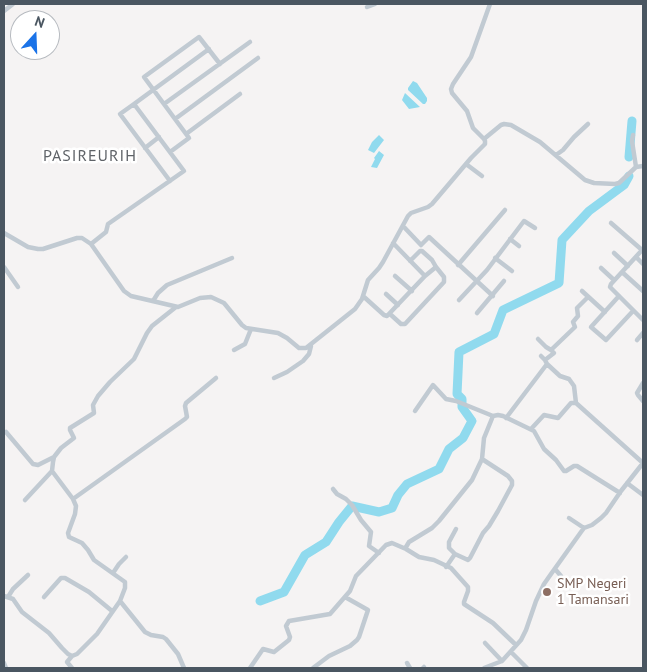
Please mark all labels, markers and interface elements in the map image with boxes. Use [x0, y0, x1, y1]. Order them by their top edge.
north arrow [10, 10, 60, 60]
text: N [32, 12, 47, 32]
district label: PASIREURIH [42, 146, 138, 166]
place label: SMP Negeri 1 Tamansari [557, 576, 629, 608]
marker: SMP Negeri 1 Tamansari [541, 586, 553, 598]

